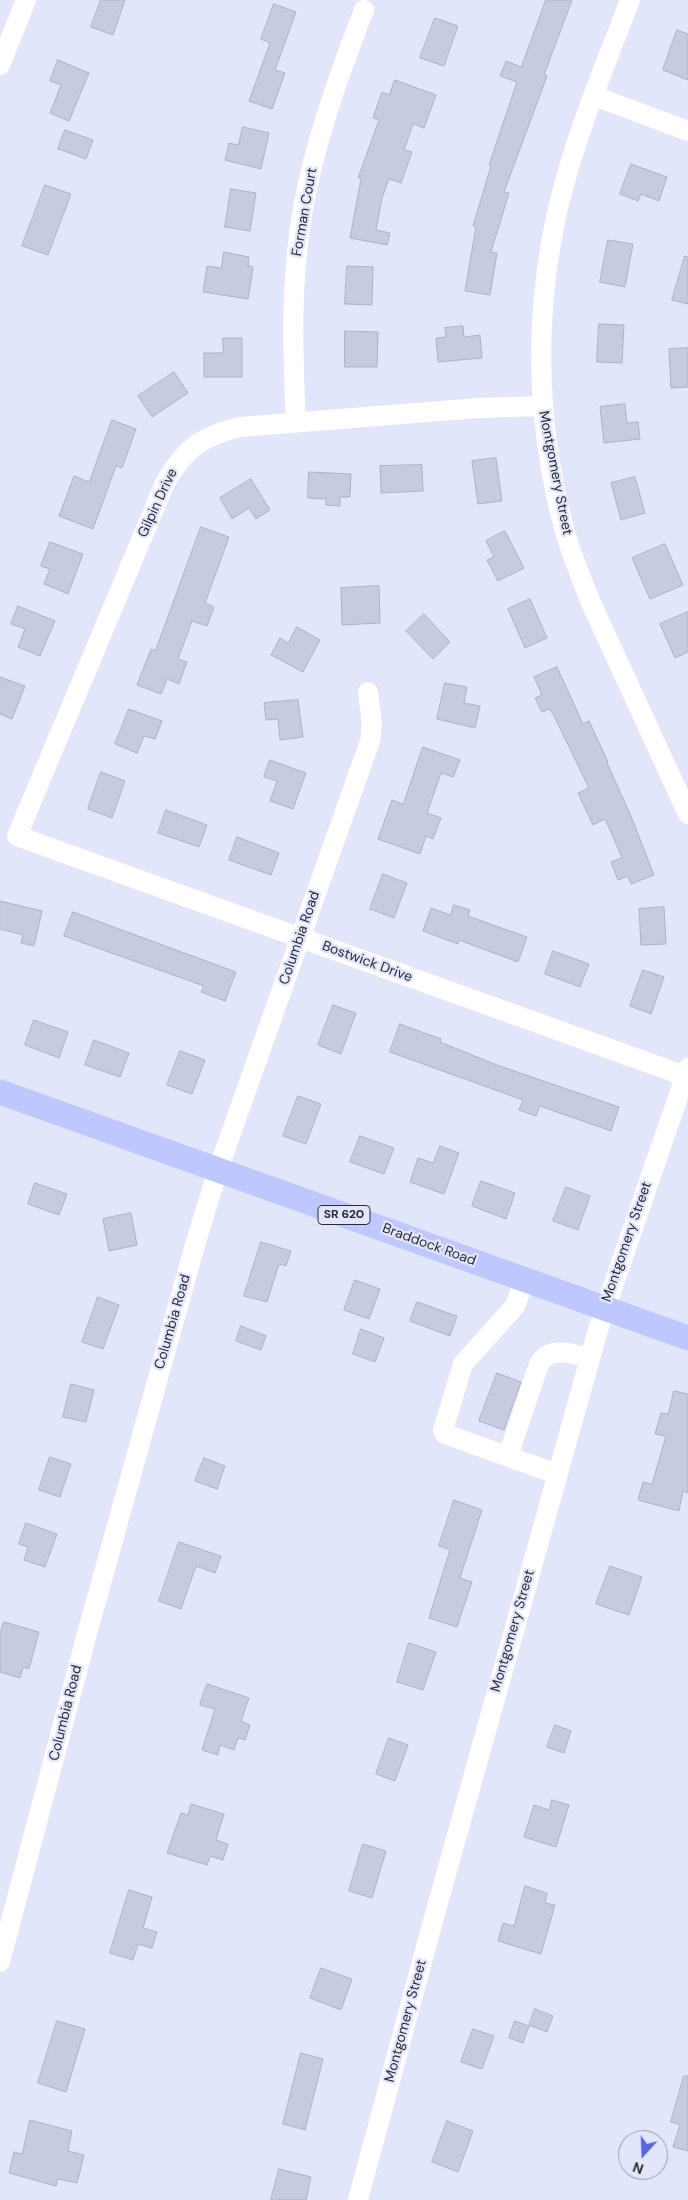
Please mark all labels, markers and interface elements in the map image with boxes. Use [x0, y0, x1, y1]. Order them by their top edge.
street label: Forman Court [289, 166, 321, 258]
street label: Montgomery Street [535, 409, 575, 537]
street label: Gilpin Drive [135, 466, 181, 540]
street label: Columbia Road [276, 889, 324, 987]
street label: Bostwick Drive [320, 938, 414, 986]
street label: Montgomery Street [599, 1180, 655, 1304]
road number: SR 620 [318, 1206, 370, 1224]
street label: Braddock Road [380, 1220, 478, 1270]
street label: Columbia Road [151, 1273, 195, 1371]
street label: Montgomery Street [488, 1568, 538, 1694]
street label: Columbia Road [46, 1663, 86, 1763]
street label: Montgomery Street [382, 1958, 430, 2084]
north arrow [618, 2130, 668, 2180]
text: N [630, 2158, 646, 2178]

